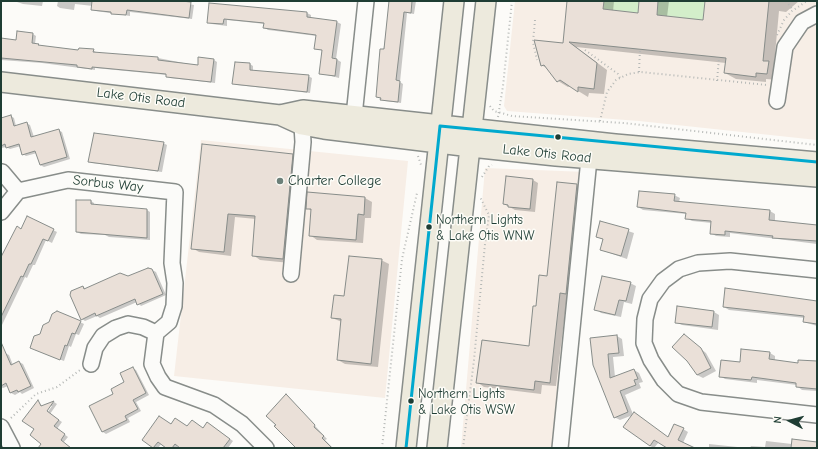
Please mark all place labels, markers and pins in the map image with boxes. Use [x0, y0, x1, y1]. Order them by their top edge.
unlabelled marker [553, 132, 563, 142]
place label: Charter College [288, 173, 381, 189]
marker: Charter College [275, 176, 285, 186]
place label: Northern Lights & Lake Otis WNW [436, 212, 534, 243]
marker: Northern Lights & Lake Otis WNW [424, 222, 434, 232]
place label: Northern Lights & Lake Otis WSW [418, 386, 515, 417]
marker: Northern Lights & Lake Otis WSW [406, 396, 416, 406]

